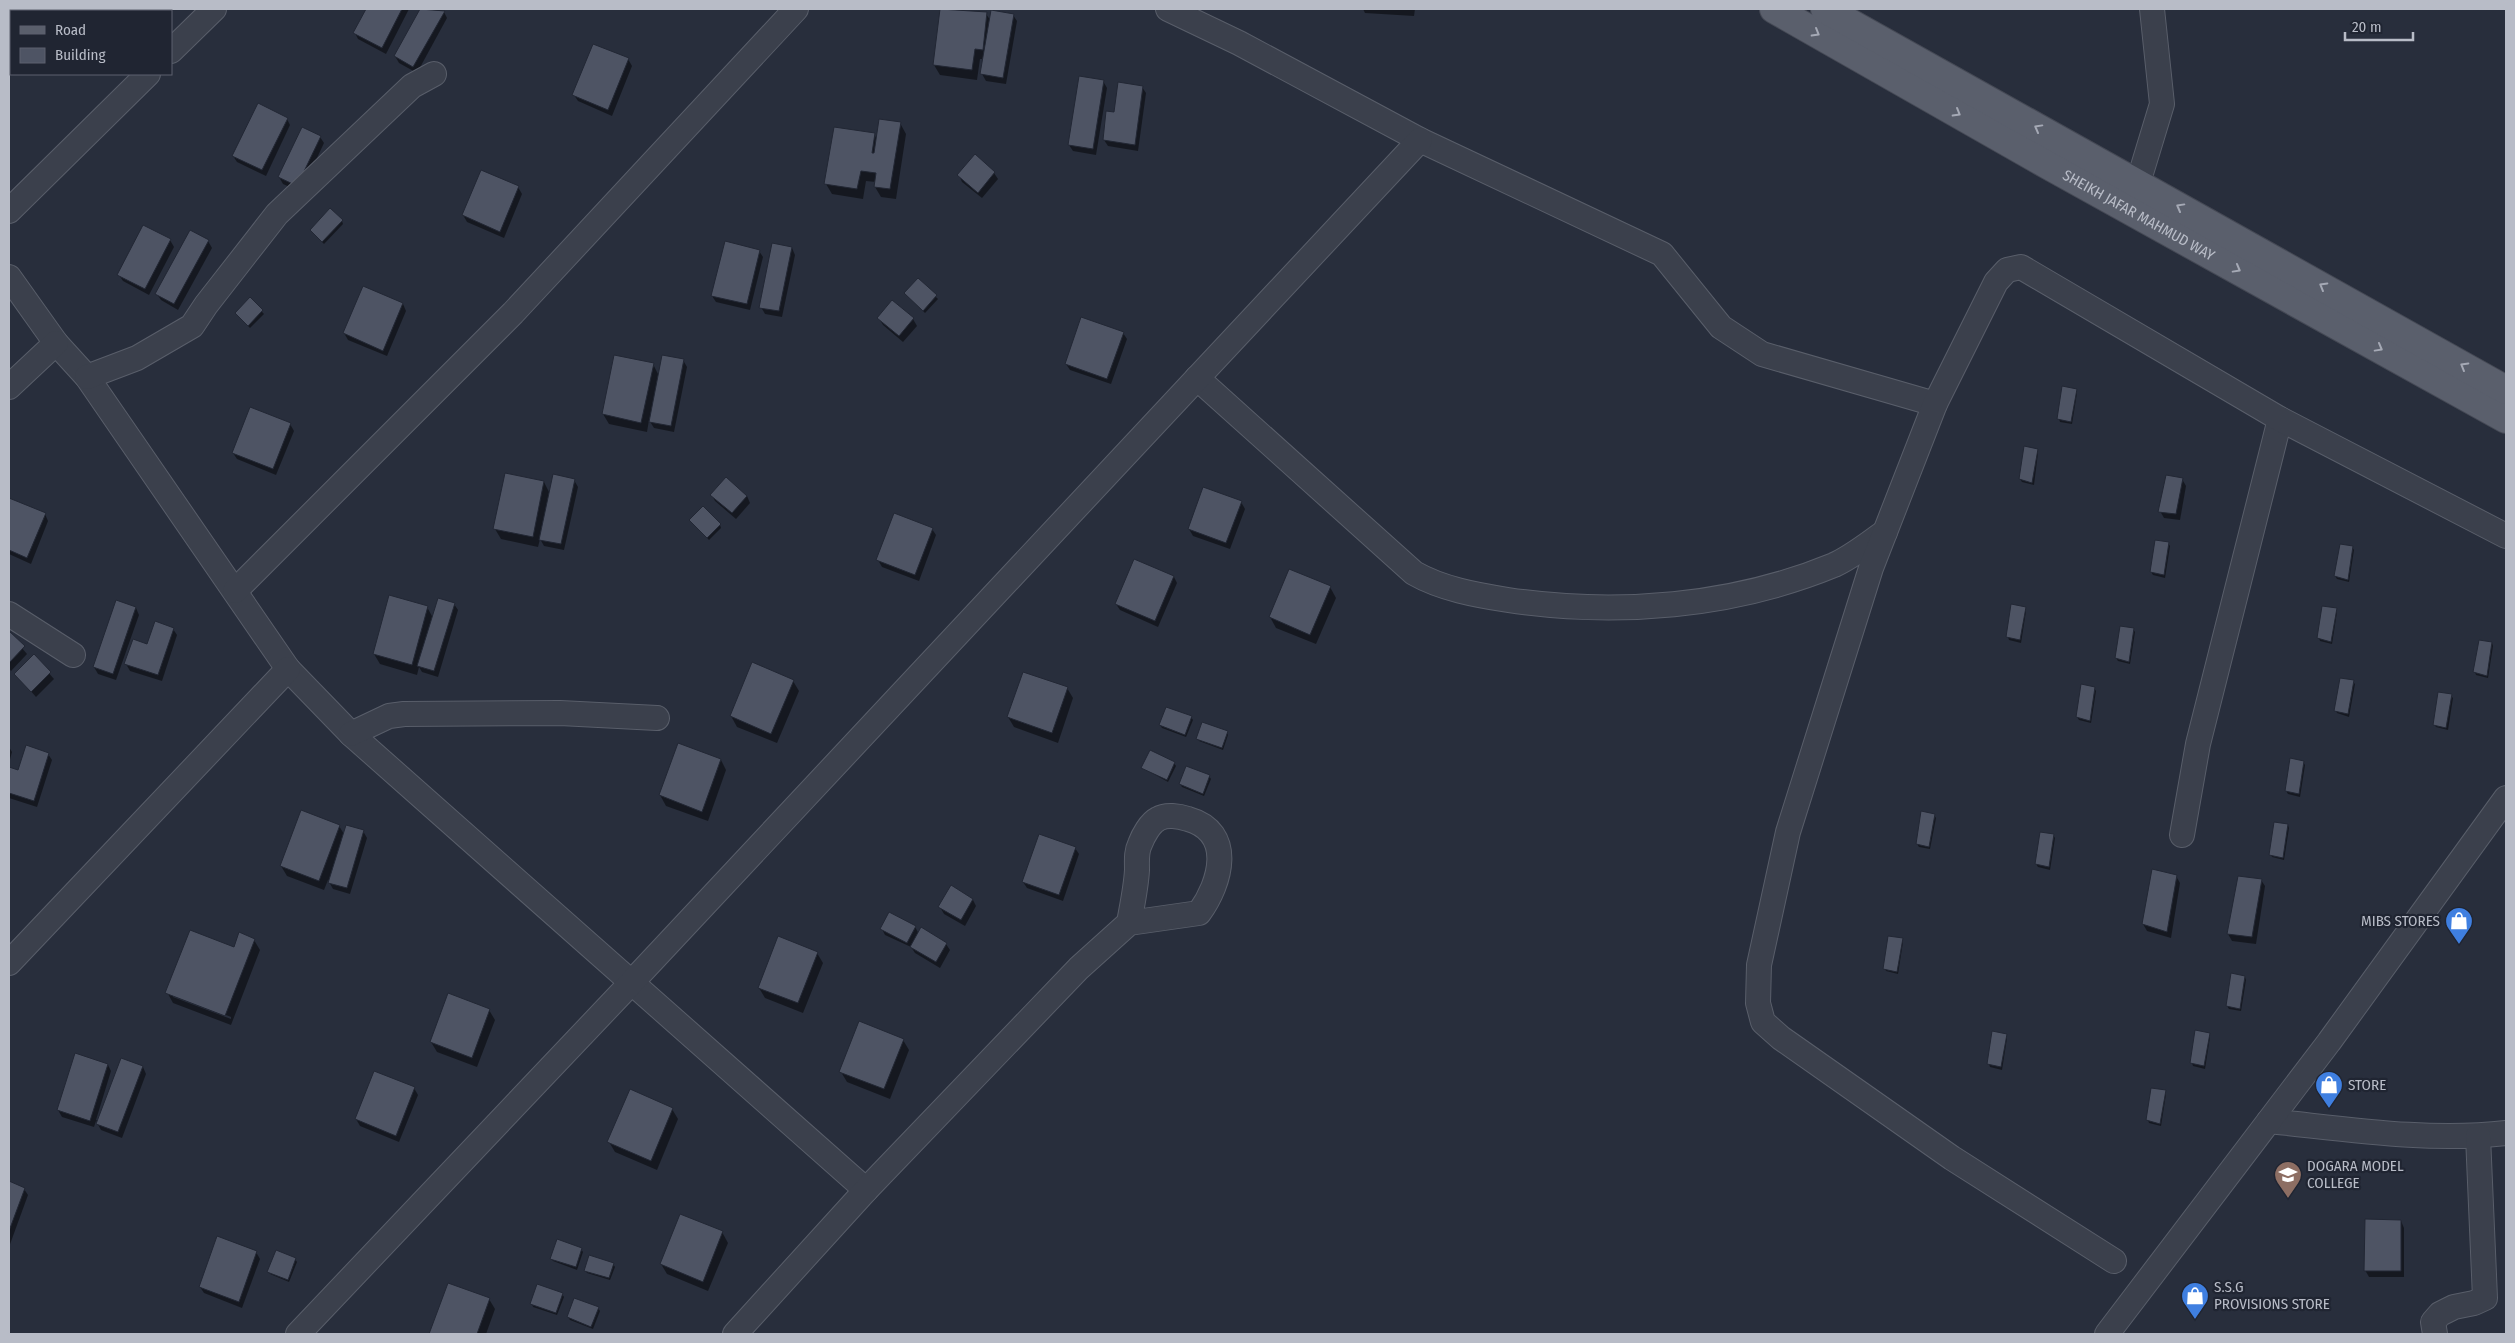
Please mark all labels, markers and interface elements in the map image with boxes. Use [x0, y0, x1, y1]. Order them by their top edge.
legend [10, 10, 172, 75]
scale bar [2345, 10, 2412, 42]
text: 20 m [2352, 18, 2382, 36]
text: Road [55, 21, 86, 39]
one-way arrow [1811, 27, 1820, 37]
text: Building [55, 46, 106, 64]
one-way arrow [1952, 107, 1961, 117]
one-way arrow [2035, 124, 2044, 134]
street label: SHEIKH JAFAR MAHMUD WAY [2060, 166, 2218, 265]
one-way arrow [2177, 203, 2186, 213]
one-way arrow [2231, 263, 2240, 273]
one-way arrow [2319, 282, 2328, 292]
one-way arrow [2373, 342, 2382, 352]
one-way arrow [2460, 362, 2469, 372]
shop icon: MIBS STORES [2444, 906, 2474, 945]
place label: MIBS STORES [2361, 912, 2440, 930]
shop icon: STORE [2314, 1070, 2344, 1109]
place label: STORE [2348, 1076, 2386, 1094]
place label: DOGARA MODEL COLLEGE [2307, 1157, 2404, 1192]
school or university icon: DOGARA MODEL COLLEGE [2273, 1160, 2303, 1199]
place label: S.S.G PROVISIONS STORE [2214, 1278, 2330, 1313]
shop icon: S.S.G PROVISIONS STORE [2180, 1281, 2210, 1320]

